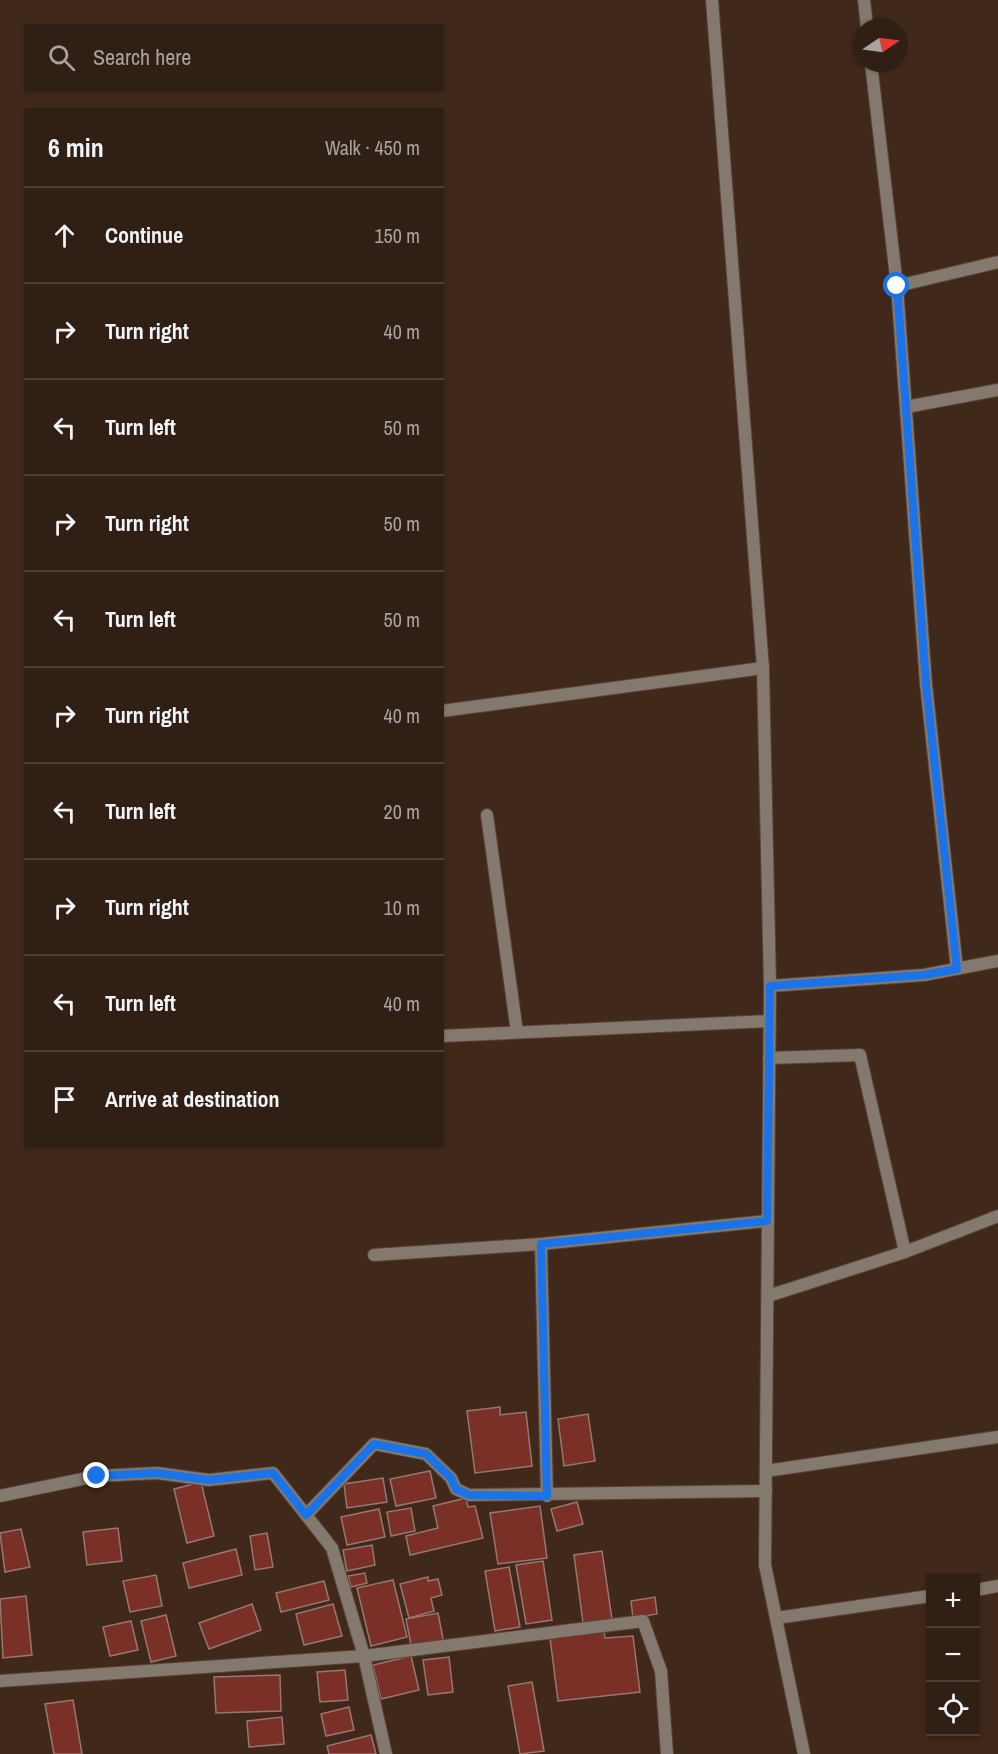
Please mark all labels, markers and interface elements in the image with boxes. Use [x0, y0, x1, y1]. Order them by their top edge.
north arrow [854, 18, 908, 72]
search box [24, 24, 444, 90]
icon: search [45, 41, 78, 74]
text: Search here [93, 42, 191, 72]
text: 6 min [48, 130, 104, 165]
text: Walk · 450 m [325, 134, 420, 161]
icon: ahead [48, 219, 81, 252]
text: Continue [105, 220, 183, 250]
text: 150 m [374, 222, 420, 249]
route start [883, 272, 909, 298]
icon: right [48, 315, 81, 348]
text: Turn right [105, 316, 189, 346]
text: 40 m [384, 318, 420, 345]
icon: left [48, 411, 81, 444]
text: Turn left [105, 412, 176, 442]
text: 50 m [384, 414, 420, 441]
icon: right [48, 507, 81, 540]
text: Turn right [105, 508, 189, 538]
text: 50 m [384, 510, 420, 537]
icon: left [48, 603, 81, 636]
text: Turn left [105, 604, 176, 634]
text: 50 m [384, 606, 420, 633]
icon: right [48, 699, 81, 732]
text: Turn right [105, 700, 189, 730]
text: 40 m [384, 702, 420, 729]
icon: left [48, 795, 81, 828]
text: Turn left [105, 796, 176, 826]
text: 20 m [384, 798, 420, 825]
icon: right [48, 891, 81, 924]
text: Turn right [105, 892, 189, 922]
text: 10 m [384, 894, 420, 921]
icon: left [48, 987, 81, 1020]
text: Turn left [105, 988, 176, 1018]
text: 40 m [384, 990, 420, 1017]
icon: arrive [48, 1083, 81, 1116]
text: Arrive at destination [105, 1084, 279, 1114]
route end [83, 1462, 109, 1488]
map controls [926, 1574, 980, 1736]
button: + [926, 1574, 980, 1628]
button: − [926, 1628, 980, 1682]
button: locate [926, 1682, 980, 1736]

